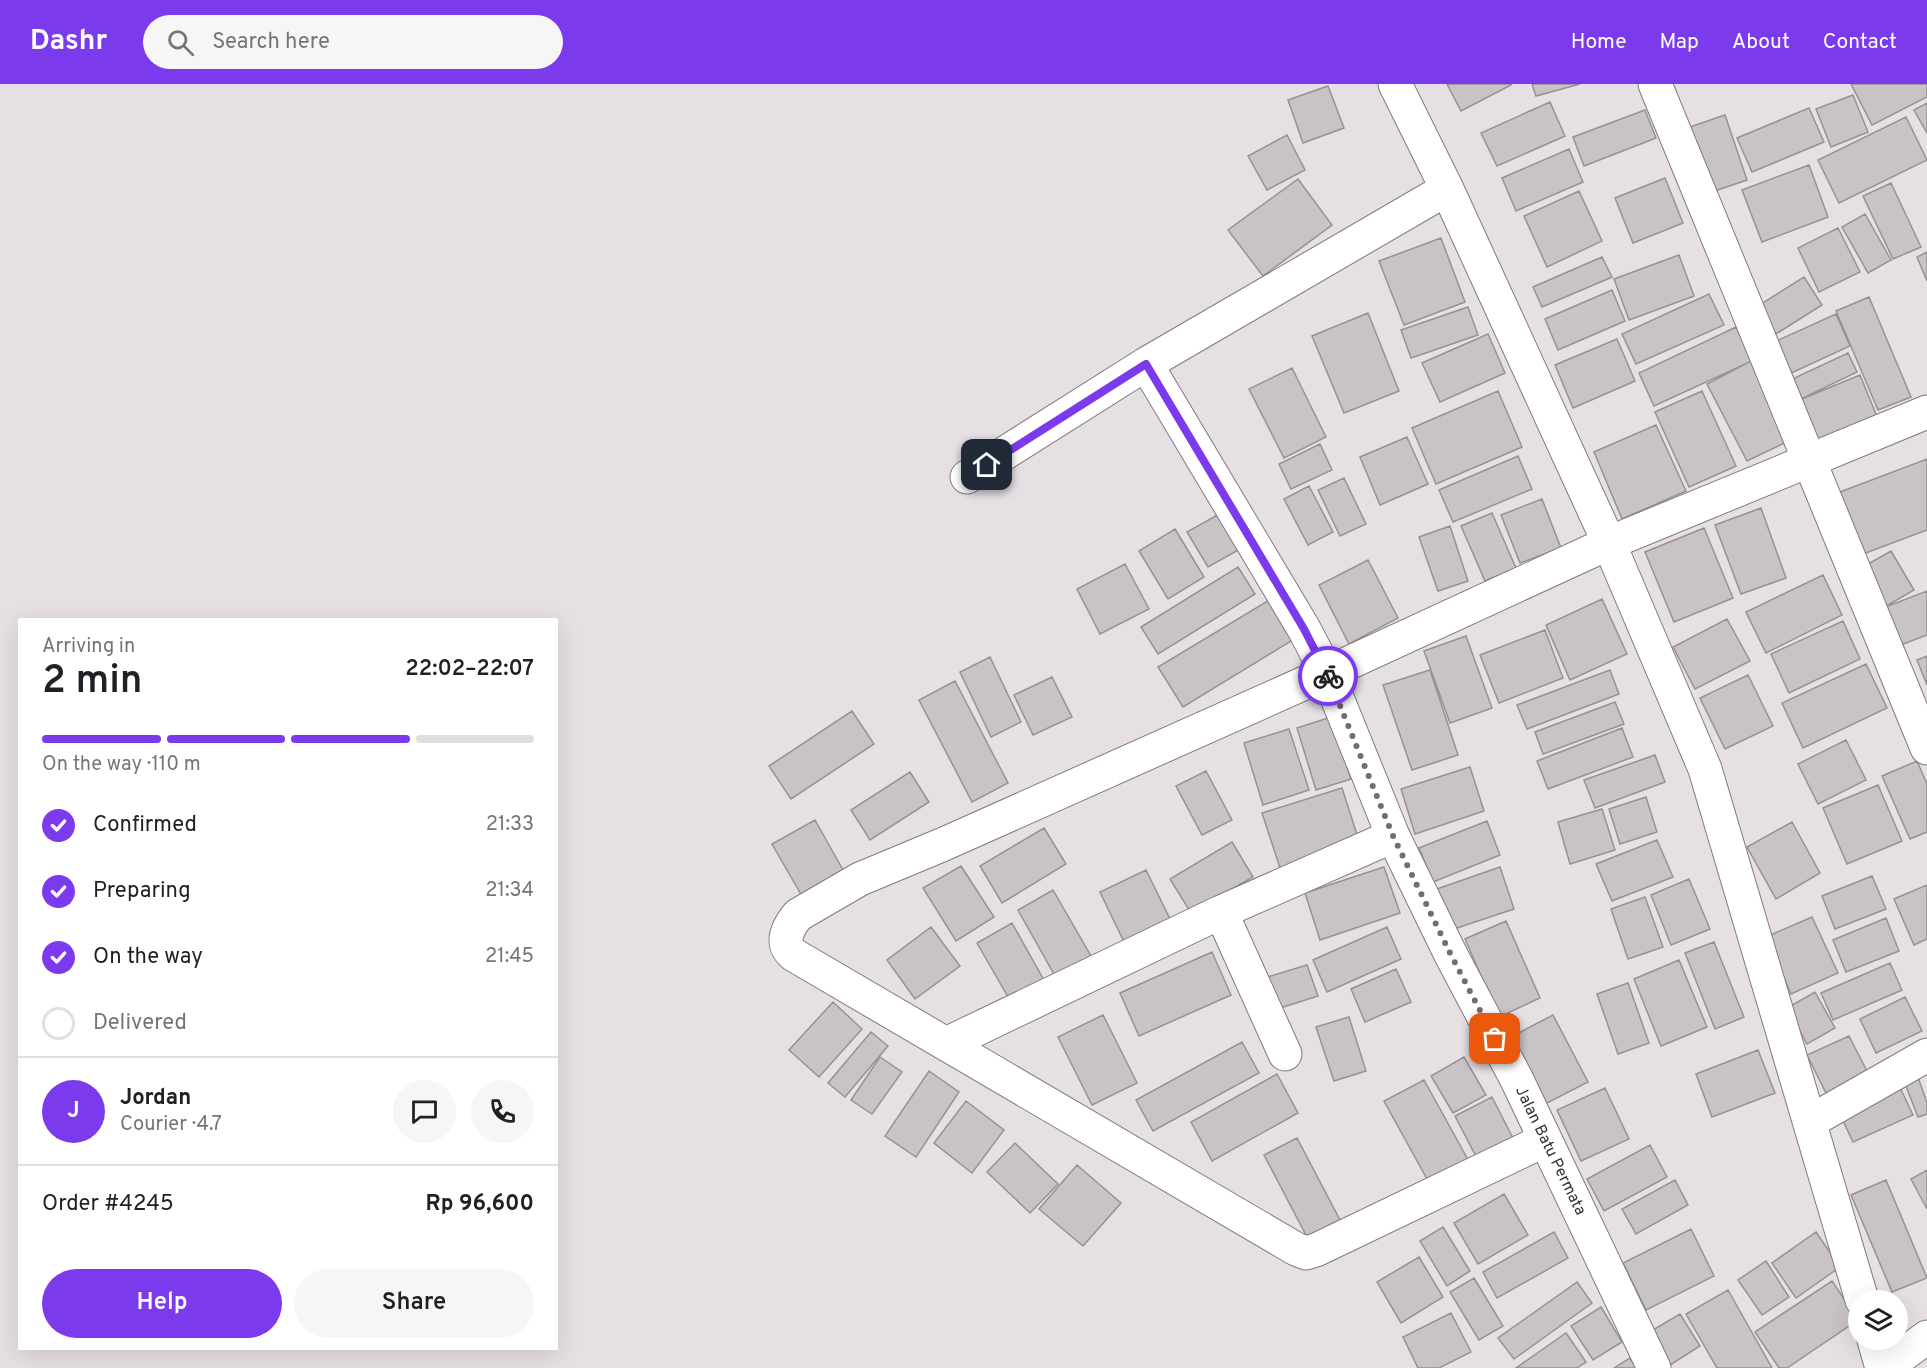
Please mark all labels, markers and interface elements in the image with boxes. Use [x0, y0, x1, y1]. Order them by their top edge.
search box [143, 15, 563, 69]
text: Dashr [30, 24, 107, 60]
icon: search [164, 26, 197, 59]
text: Search here [212, 29, 330, 56]
text: Home [1571, 29, 1627, 56]
text: Map [1660, 29, 1699, 56]
text: About [1732, 29, 1790, 56]
text: Contact [1823, 29, 1897, 56]
pin [961, 439, 1012, 490]
icon: home [970, 448, 1003, 481]
text: Arriving in [42, 634, 135, 660]
courier [1298, 646, 1358, 706]
text: 22:02–22:07 [405, 656, 534, 683]
text: 2 min [42, 658, 143, 707]
icon: bike [1312, 660, 1345, 693]
text: On the way · 110 m [42, 752, 201, 778]
icon: check [42, 809, 75, 842]
text: Confirmed [93, 812, 197, 839]
text: 21:33 [486, 812, 534, 838]
icon: check [42, 875, 75, 908]
text: Preparing [93, 878, 191, 905]
text: 21:34 [485, 878, 534, 904]
icon: check [42, 941, 75, 974]
text: On the way [93, 944, 203, 971]
text: 21:45 [485, 944, 534, 970]
text: Delivered [93, 1010, 187, 1037]
pin [1469, 1013, 1520, 1064]
icon: bag [1478, 1022, 1511, 1055]
button: chat [393, 1080, 456, 1143]
button: phone [471, 1080, 534, 1143]
street label: Jalan Batu Permata [1510, 1083, 1590, 1219]
text: Jordan [120, 1085, 191, 1112]
text: J [67, 1098, 80, 1125]
text: Courier · 4.7 [120, 1112, 222, 1138]
text: Order #4245 [42, 1191, 174, 1218]
text: Rp 96,600 [426, 1191, 534, 1218]
button: Help [42, 1269, 282, 1338]
button: Share [294, 1269, 534, 1338]
map controls [1848, 1290, 1908, 1350]
button: layers [1848, 1290, 1908, 1350]

